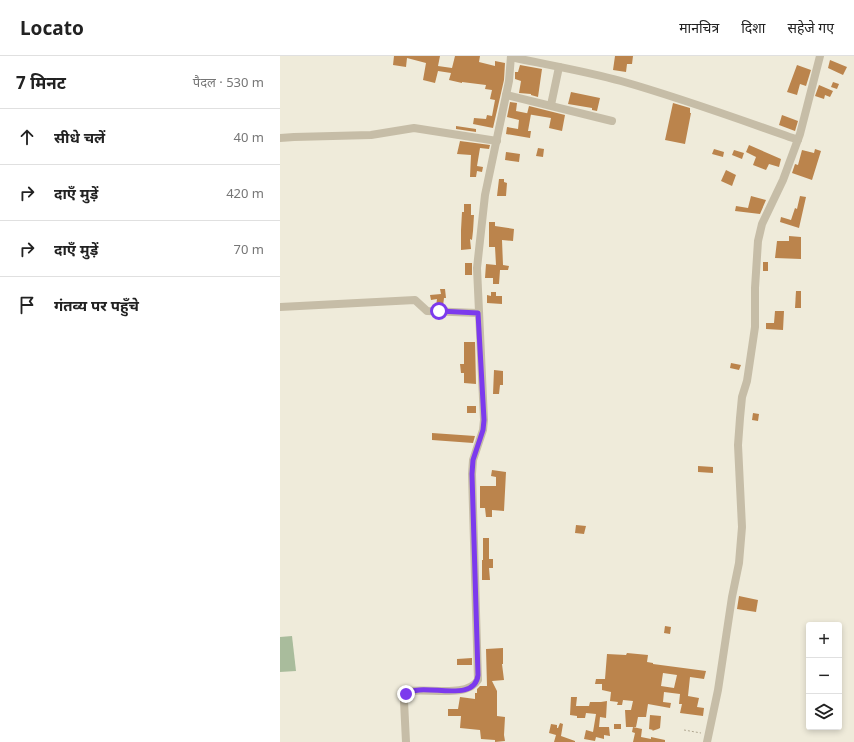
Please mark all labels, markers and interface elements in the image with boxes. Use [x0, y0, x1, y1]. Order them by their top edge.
text: Locato [20, 15, 84, 41]
text: मानचित्र [679, 18, 719, 37]
text: दिशा [741, 18, 765, 37]
text: सहेजे गए [787, 18, 834, 37]
text: 7 मिनट [16, 71, 66, 94]
text: पैदल · 530 m [193, 73, 264, 91]
icon: ahead [16, 126, 38, 148]
text: सीधे चलें [54, 127, 105, 147]
text: 40 m [234, 128, 264, 146]
icon: right [16, 182, 38, 204]
text: दाएँ मुड़ें [54, 183, 98, 203]
text: 420 m [226, 184, 264, 202]
icon: right [16, 238, 38, 260]
text: दाएँ मुड़ें [54, 239, 98, 259]
text: 70 m [234, 240, 264, 258]
icon: arrive [16, 294, 38, 316]
text: गंतव्य पर पहुँचे [54, 295, 139, 315]
route start [430, 302, 448, 320]
map controls [806, 622, 842, 730]
button: + [806, 622, 842, 658]
button: − [806, 658, 842, 694]
route end [397, 685, 415, 703]
button: layers [806, 694, 842, 730]

